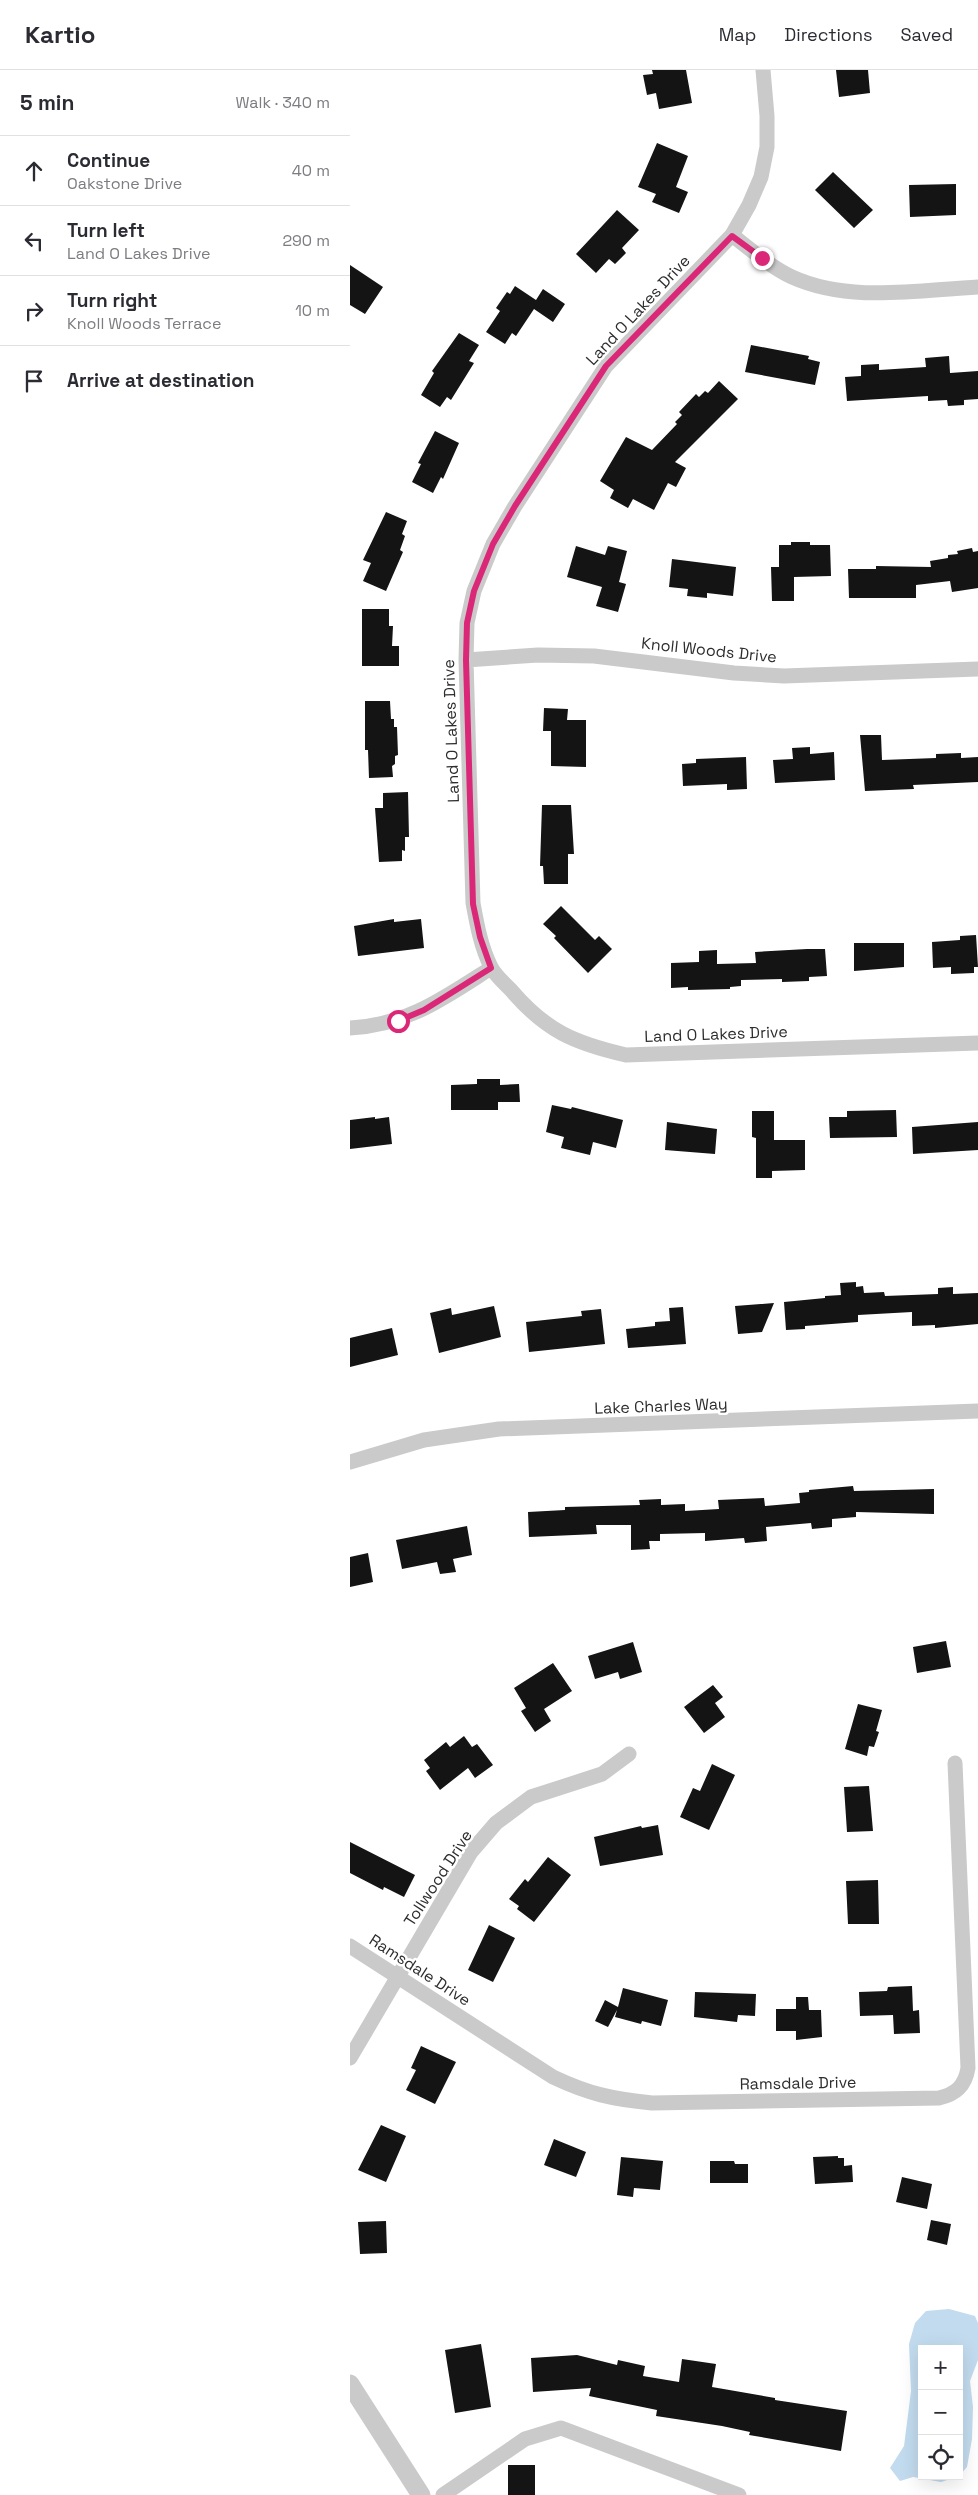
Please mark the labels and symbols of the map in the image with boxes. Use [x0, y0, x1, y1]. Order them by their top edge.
route end [751, 247, 774, 270]
street label: Land O Lakes Drive [581, 250, 695, 370]
street label: Knoll Woods Drive [640, 632, 778, 668]
street label: Land O Lakes Drive [438, 659, 464, 803]
route start [387, 1010, 410, 1033]
street label: Land O Lakes Drive [644, 1021, 788, 1047]
street label: Lake Charles Way [594, 1393, 728, 1419]
street label: Tollwood Drive [399, 1826, 477, 1930]
street label: Ramsdale Drive [365, 1929, 475, 2011]
street label: Ramsdale Drive [739, 2071, 857, 2095]

